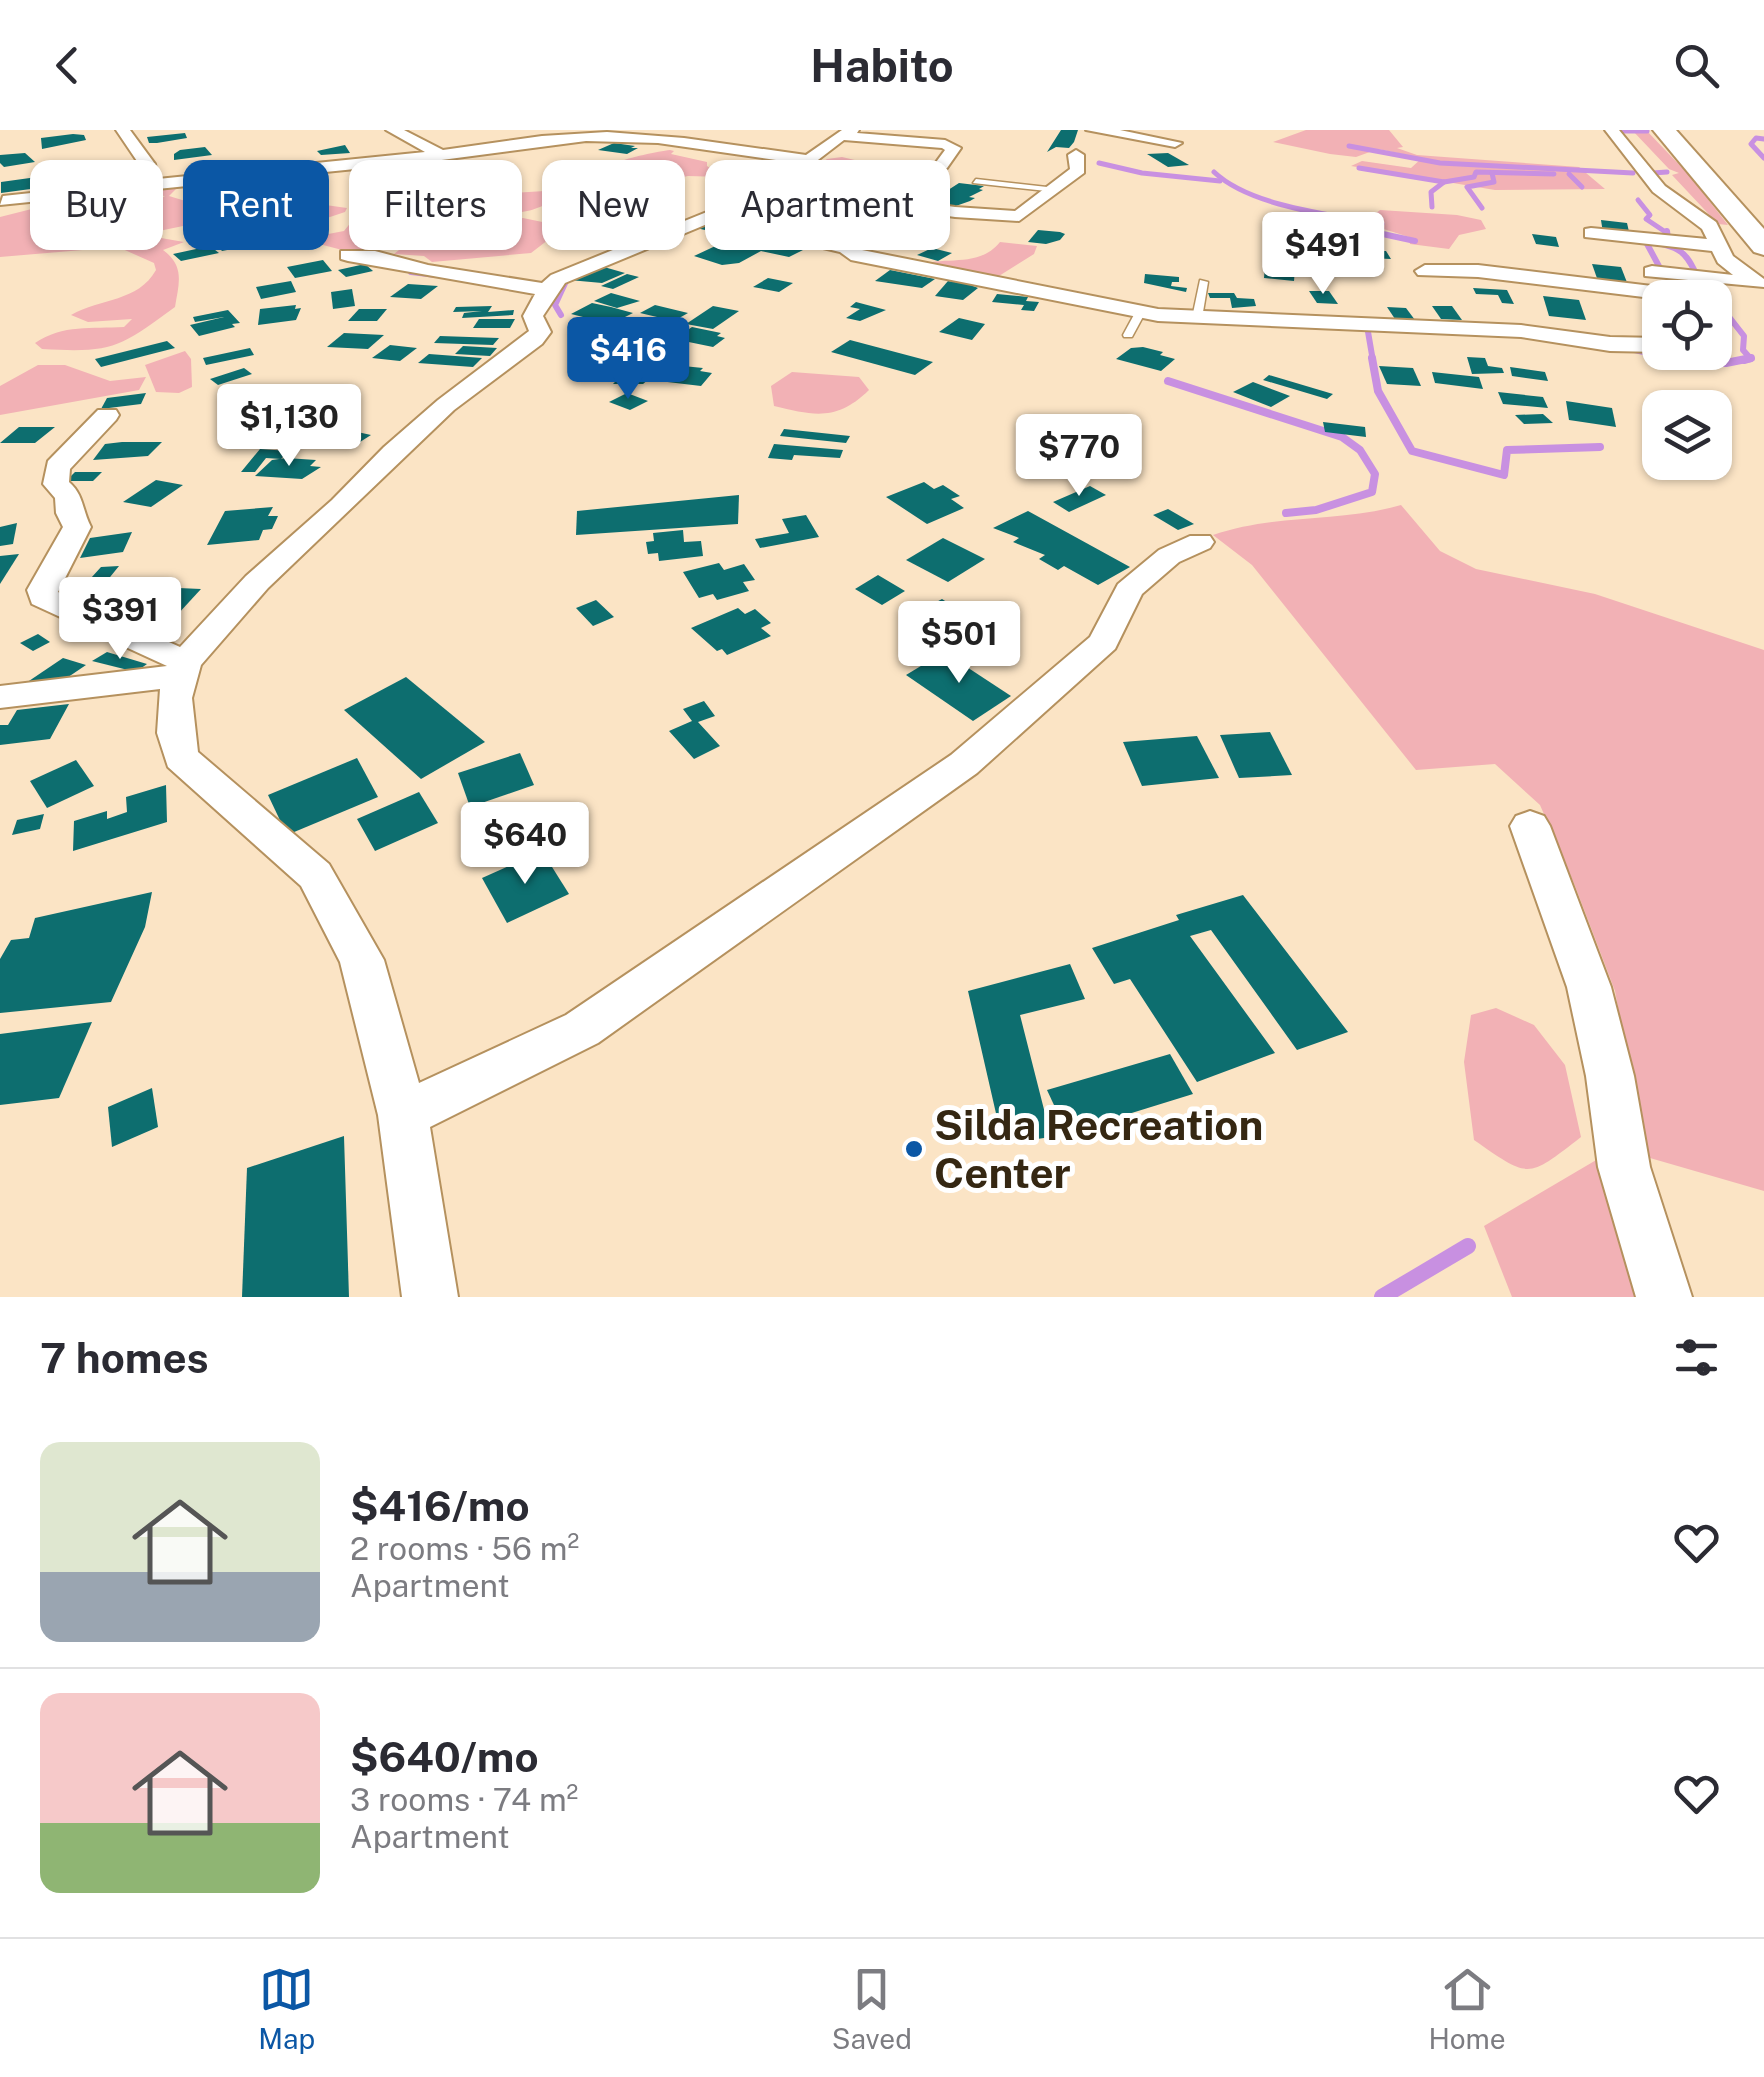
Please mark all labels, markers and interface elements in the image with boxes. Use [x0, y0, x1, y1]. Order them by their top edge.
icon: back [40, 38, 95, 93]
icon: search [1669, 38, 1724, 93]
text: Habito [810, 39, 954, 92]
chip: Buy [30, 160, 163, 250]
chip: Rent [183, 160, 329, 250]
chip: Filters [349, 160, 522, 250]
chip: New [542, 160, 685, 250]
chip: Apartment [705, 160, 950, 250]
pin: $491 [1264, 212, 1382, 297]
text: $491 [1284, 226, 1362, 263]
map controls [1642, 280, 1732, 480]
button: locate [1642, 280, 1732, 370]
pin: $416 [569, 317, 687, 402]
text: $416 [589, 331, 667, 368]
pin: $1,130 [208, 384, 370, 469]
button: layers [1642, 390, 1732, 480]
text: $1,130 [239, 398, 339, 435]
pin: $770 [1020, 414, 1138, 499]
text: $770 [1038, 428, 1120, 465]
pin: $391 [61, 577, 179, 662]
text: $391 [81, 591, 159, 628]
pin: $501 [900, 601, 1018, 686]
text: $501 [920, 615, 998, 652]
pin: $640 [466, 802, 584, 887]
text: $640 [483, 816, 567, 853]
place label: Silda Recreation Center [934, 1100, 1263, 1197]
marker: Silda Recreation Center [903, 1138, 925, 1160]
icon: filters [1669, 1330, 1724, 1385]
text: 7 homes [40, 1333, 209, 1382]
text: $416/mo [350, 1481, 530, 1530]
icon: home [120, 1482, 240, 1602]
icon: heart [1669, 1515, 1724, 1570]
text: 2 rooms · 56 m² [350, 1530, 579, 1567]
text: Apartment [350, 1567, 510, 1604]
text: $640/mo [350, 1732, 539, 1781]
icon: home [120, 1733, 240, 1853]
icon: heart [1669, 1766, 1724, 1821]
text: 3 rooms · 74 m² [350, 1781, 578, 1818]
text: Apartment [350, 1818, 510, 1855]
tab: Map [258, 1962, 315, 2055]
tab: Saved [832, 1962, 912, 2055]
tab: Home [1428, 1962, 1506, 2055]

